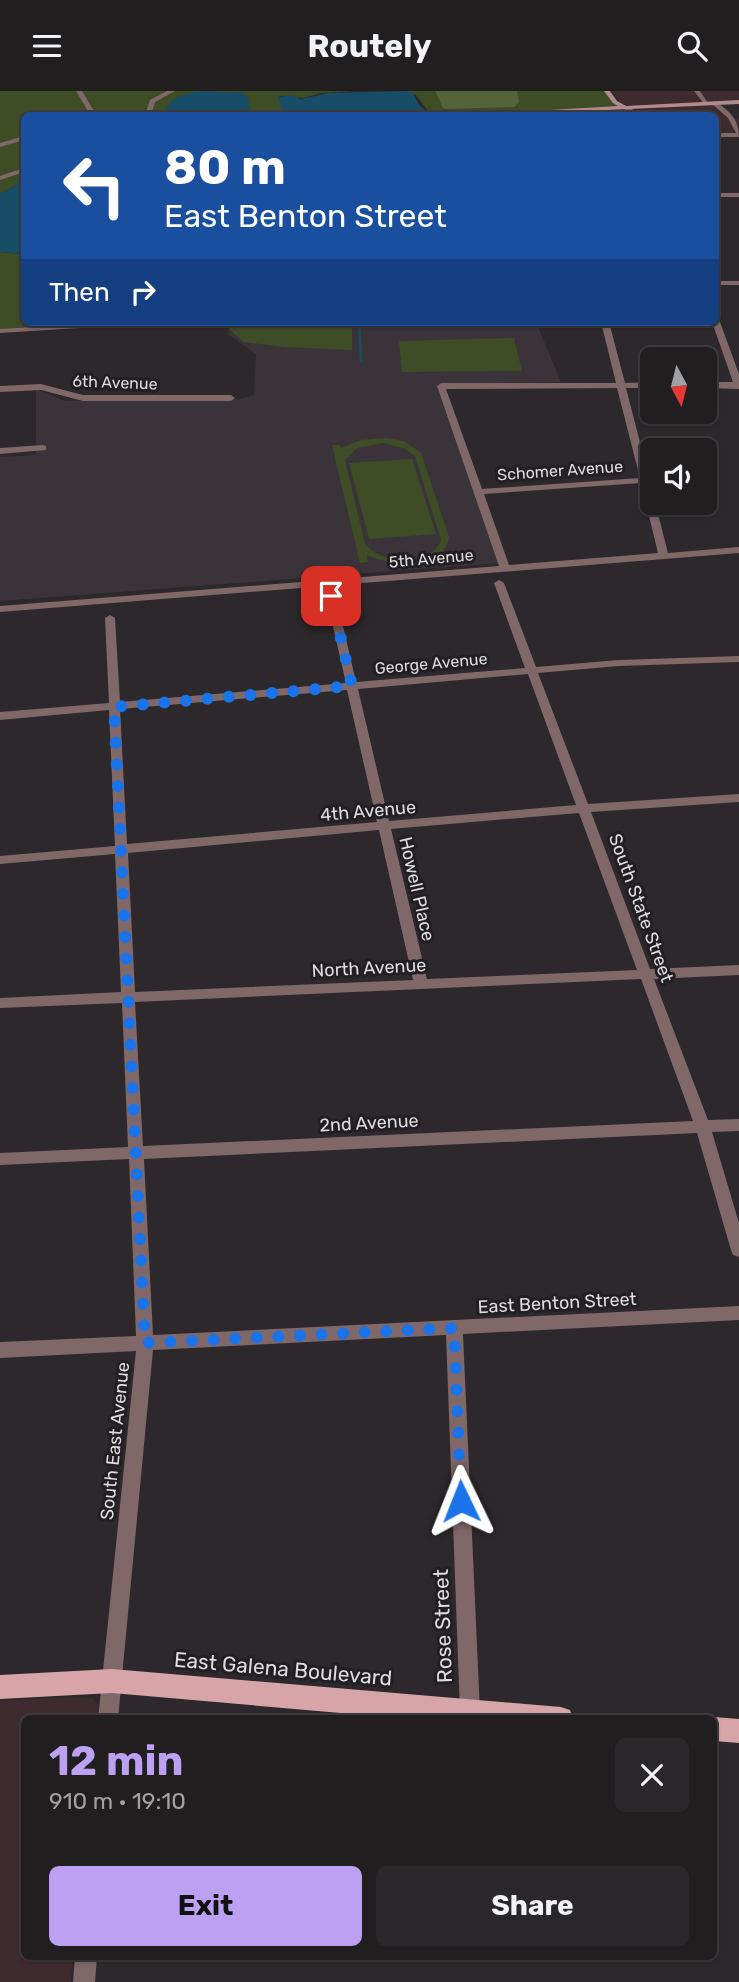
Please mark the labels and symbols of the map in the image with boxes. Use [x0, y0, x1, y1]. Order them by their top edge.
north arrow [640, 347, 718, 423]
street label: 6th Avenue [72, 372, 158, 393]
street label: Schomer Avenue [496, 457, 624, 484]
street label: 5th Avenue [388, 545, 474, 572]
pin [301, 566, 361, 626]
street label: George Avenue [374, 649, 488, 678]
street label: 4th Avenue [319, 796, 417, 826]
street label: South State Street [604, 831, 678, 985]
street label: Howell Place [394, 835, 440, 943]
street label: North Avenue [311, 954, 427, 982]
street label: 2nd Avenue [319, 1109, 419, 1137]
street label: East Benton Street [477, 1288, 637, 1318]
street label: South East Avenue [96, 1361, 134, 1521]
position arrow [424, 1464, 498, 1538]
street label: Rose Street [428, 1569, 457, 1683]
street label: East Galena Boulevard [173, 1647, 393, 1690]

